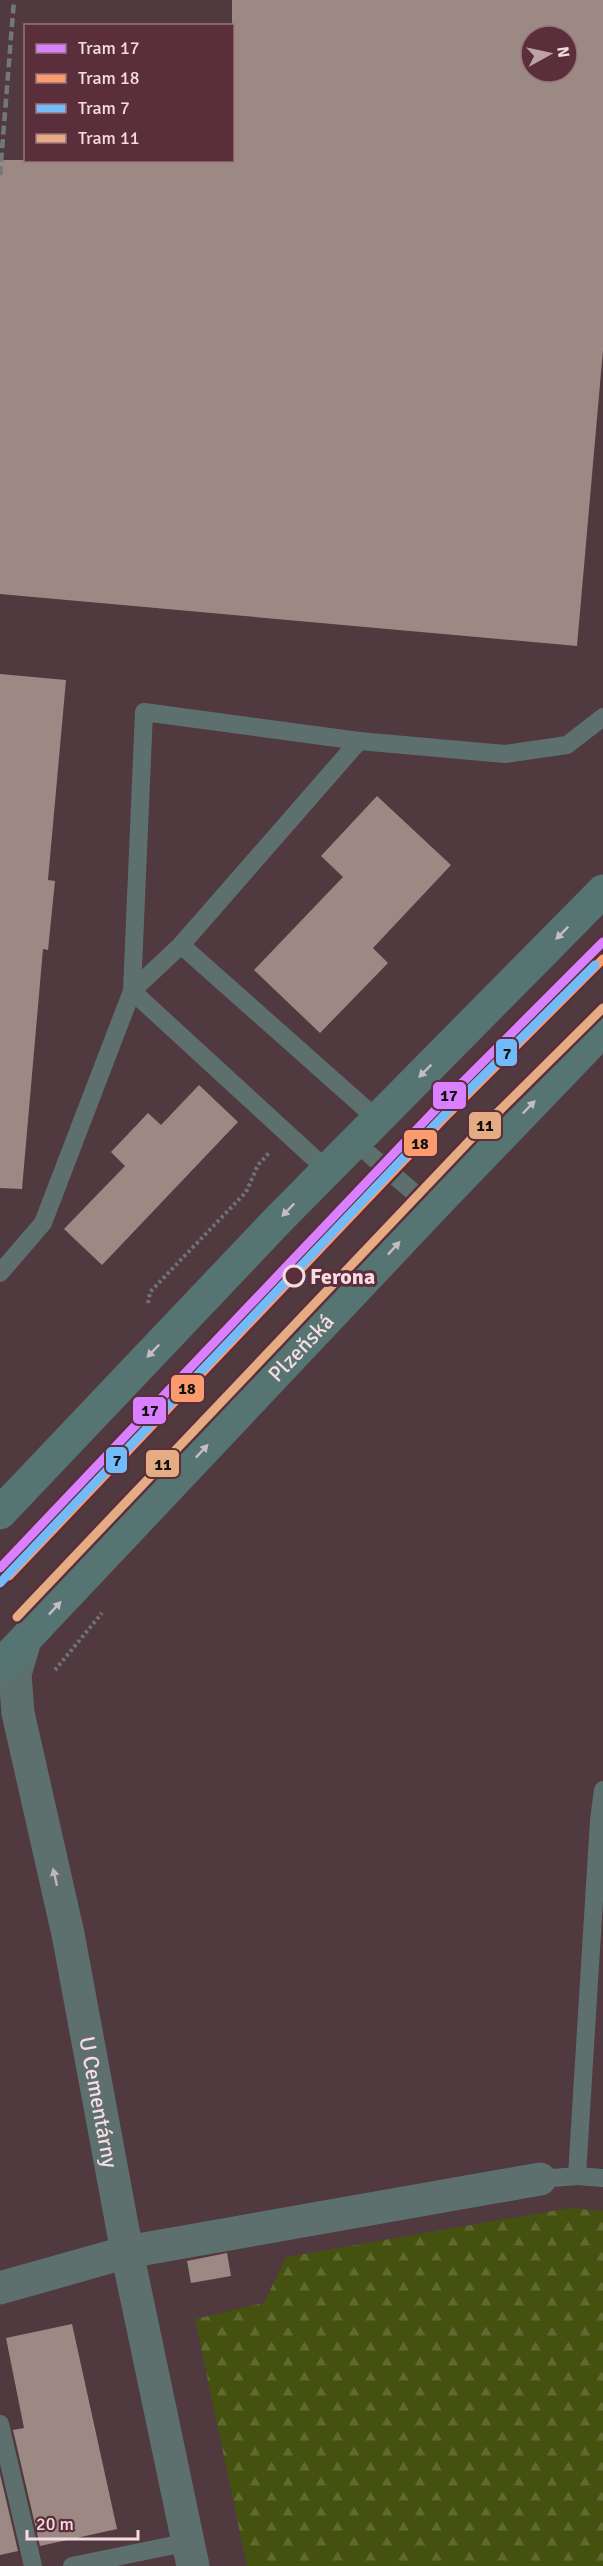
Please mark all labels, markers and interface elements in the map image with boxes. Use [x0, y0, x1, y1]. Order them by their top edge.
legend [24, 24, 234, 162]
north arrow [519, 24, 579, 84]
text: Tram 17 [78, 37, 139, 59]
text: N [552, 45, 574, 59]
text: Tram 18 [78, 67, 139, 89]
text: Tram 7 [78, 97, 130, 119]
text: Tram 11 [78, 127, 139, 149]
one-way arrow [555, 925, 569, 939]
line badge: 7 [495, 1038, 518, 1067]
text: 7 [503, 1044, 512, 1064]
one-way arrow [418, 1064, 432, 1078]
line badge: 17 [432, 1081, 467, 1110]
text: 17 [440, 1086, 458, 1106]
one-way arrow [521, 1101, 535, 1115]
line badge: 11 [468, 1111, 502, 1140]
text: 11 [476, 1116, 494, 1136]
line badge: 18 [403, 1129, 438, 1157]
text: 18 [411, 1134, 429, 1154]
one-way arrow [281, 1203, 295, 1217]
one-way arrow [386, 1241, 400, 1255]
place label: Ferona [310, 1263, 375, 1290]
marker: Ferona [283, 1265, 305, 1287]
street label: Plzeňská [262, 1308, 339, 1387]
one-way arrow [146, 1344, 160, 1359]
line badge: 18 [170, 1374, 205, 1403]
text: 18 [178, 1379, 196, 1399]
line badge: 17 [132, 1396, 167, 1425]
text: 17 [141, 1401, 159, 1421]
one-way arrow [195, 1444, 209, 1458]
line badge: 7 [105, 1446, 128, 1474]
line badge: 11 [145, 1449, 180, 1478]
text: 7 [113, 1451, 122, 1471]
text: 11 [154, 1455, 172, 1475]
one-way arrow [47, 1602, 61, 1616]
one-way arrow [49, 1868, 59, 1886]
street label: U Cementárny [74, 2034, 125, 2171]
scale bar [27, 2503, 138, 2541]
text: 20 m [36, 2513, 74, 2535]

